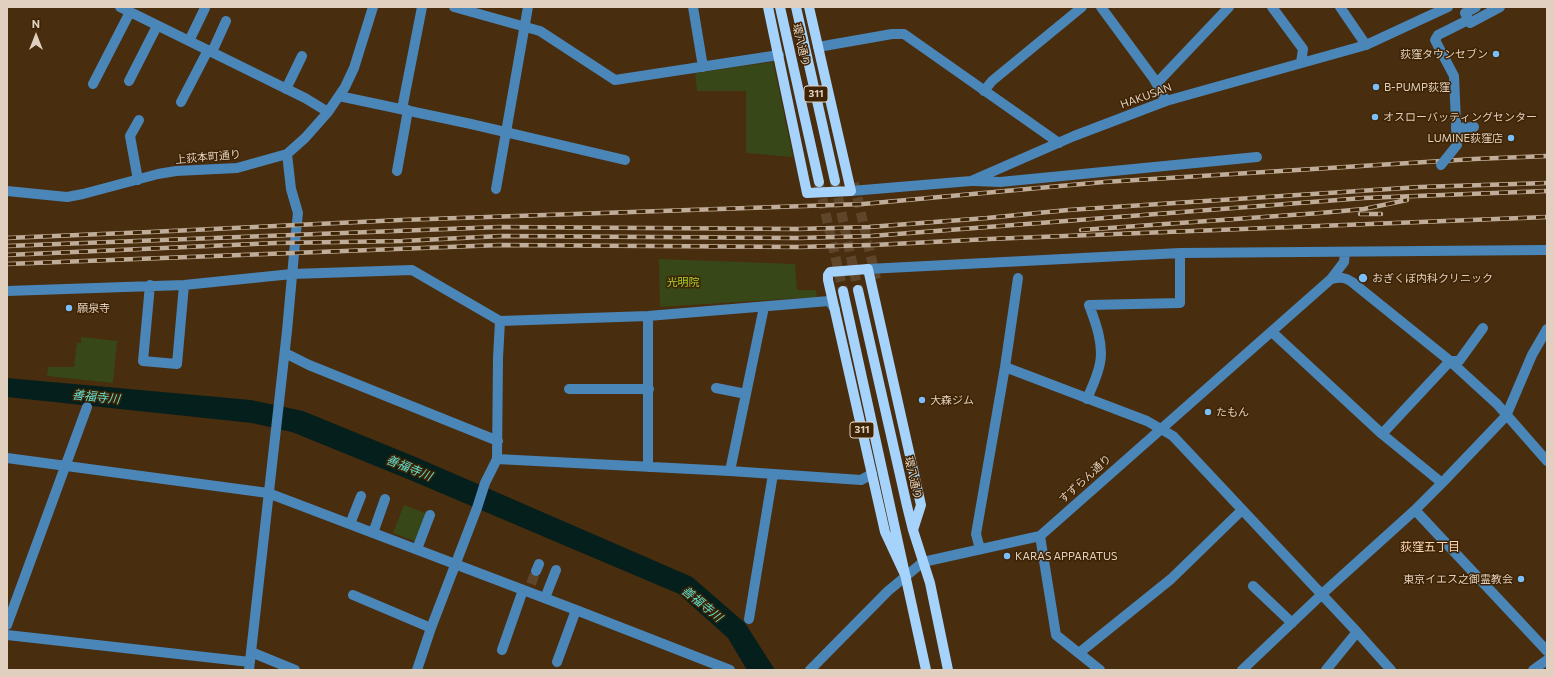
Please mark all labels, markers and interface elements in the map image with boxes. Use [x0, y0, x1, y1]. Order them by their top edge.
north arrow [16, 16, 56, 56]
text: N [32, 17, 40, 30]
street label: 環八通り [790, 22, 812, 68]
place label: 荻窪タウンセブン [1400, 47, 1488, 61]
marker: 荻窪タウンセブン [1491, 49, 1501, 59]
place label: B-PUMP荻窪 [1384, 80, 1450, 94]
street label: HAKUSAN [1119, 81, 1173, 111]
marker: B-PUMP荻窪 [1371, 82, 1381, 92]
road number: 311 [804, 86, 828, 102]
place label: オスローバッティングセンター [1383, 110, 1537, 124]
marker: オスローバッティングセンター [1370, 112, 1380, 122]
place label: LUMINE荻窪店 [1427, 131, 1503, 145]
marker: LUMINE荻窪店 [1506, 133, 1516, 143]
street label: 上荻本町通り [175, 148, 241, 166]
place label: おぎくぼ内科クリニック [1372, 271, 1493, 285]
marker: おぎくぼ内科クリニック [1357, 272, 1369, 284]
park label: 光明院 [667, 275, 699, 289]
place label: 願泉寺 [77, 301, 110, 315]
marker: 願泉寺 [64, 303, 74, 313]
water label: 善福寺川 [71, 387, 121, 407]
place label: 大森ジム [930, 393, 974, 407]
marker: 大森ジム [917, 395, 927, 405]
place label: たもん [1216, 405, 1249, 419]
marker: たもん [1203, 407, 1213, 417]
road number: 311 [850, 422, 874, 438]
water label: 善福寺川 [384, 452, 434, 484]
street label: すずらん通り [1056, 452, 1114, 506]
street label: 環八通り [902, 455, 924, 501]
district label: 荻窪五丁目 [1400, 540, 1460, 554]
place label: KARAS APPARATUS [1015, 549, 1117, 563]
marker: KARAS APPARATUS [1002, 551, 1012, 561]
place label: 東京イエス之御霊教会 [1403, 572, 1513, 586]
marker: 東京イエス之御霊教会 [1516, 574, 1526, 584]
water label: 善福寺川 [679, 583, 725, 625]

